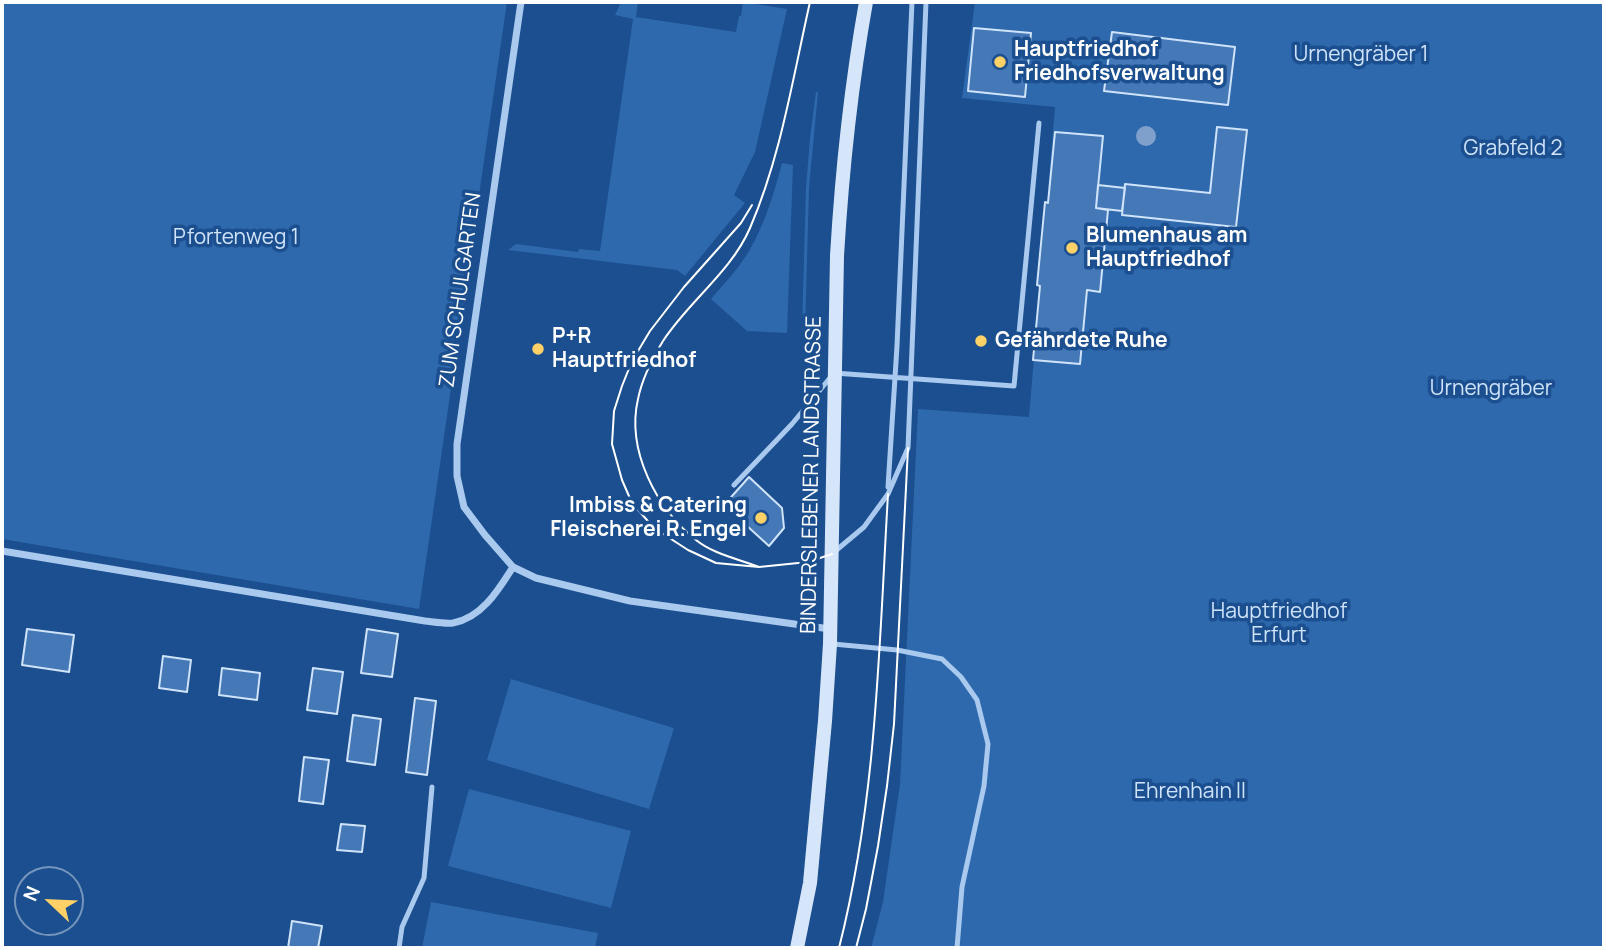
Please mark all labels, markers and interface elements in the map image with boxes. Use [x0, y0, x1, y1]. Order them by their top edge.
place label: Hauptfriedhof Friedhofsverwaltung [1014, 37, 1225, 87]
park label: Urnengräber 1 [1293, 42, 1429, 68]
marker: Hauptfriedhof Friedhofsverwaltung [992, 54, 1008, 70]
park label: Grabfeld 2 [1464, 136, 1562, 162]
street label: ZUM SCHULGARTEN [435, 191, 487, 389]
place label: Blumenhaus am Hauptfriedhof [1086, 223, 1247, 273]
park label: Pfortenweg 1 [173, 225, 299, 251]
marker: Blumenhaus am Hauptfriedhof [1064, 240, 1080, 256]
street label: BINDERSLEBENER LANDSTRASSE [797, 316, 827, 634]
place label: P+R Hauptfriedhof [552, 324, 696, 374]
place label: Gefährdete Ruhe [995, 328, 1168, 354]
marker: Gefährdete Ruhe [973, 333, 989, 349]
marker: P+R Hauptfriedhof [530, 341, 546, 357]
park label: Urnengräber [1430, 376, 1552, 402]
place label: Imbiss & Catering Fleischerei R. Engel [550, 493, 747, 543]
marker: Imbiss & Catering Fleischerei R. Engel [753, 510, 769, 526]
park label: Hauptfriedhof Erfurt [1211, 599, 1347, 649]
park label: Ehrenhain II [1134, 779, 1246, 805]
north arrow [14, 866, 84, 936]
text: N [17, 882, 46, 905]

